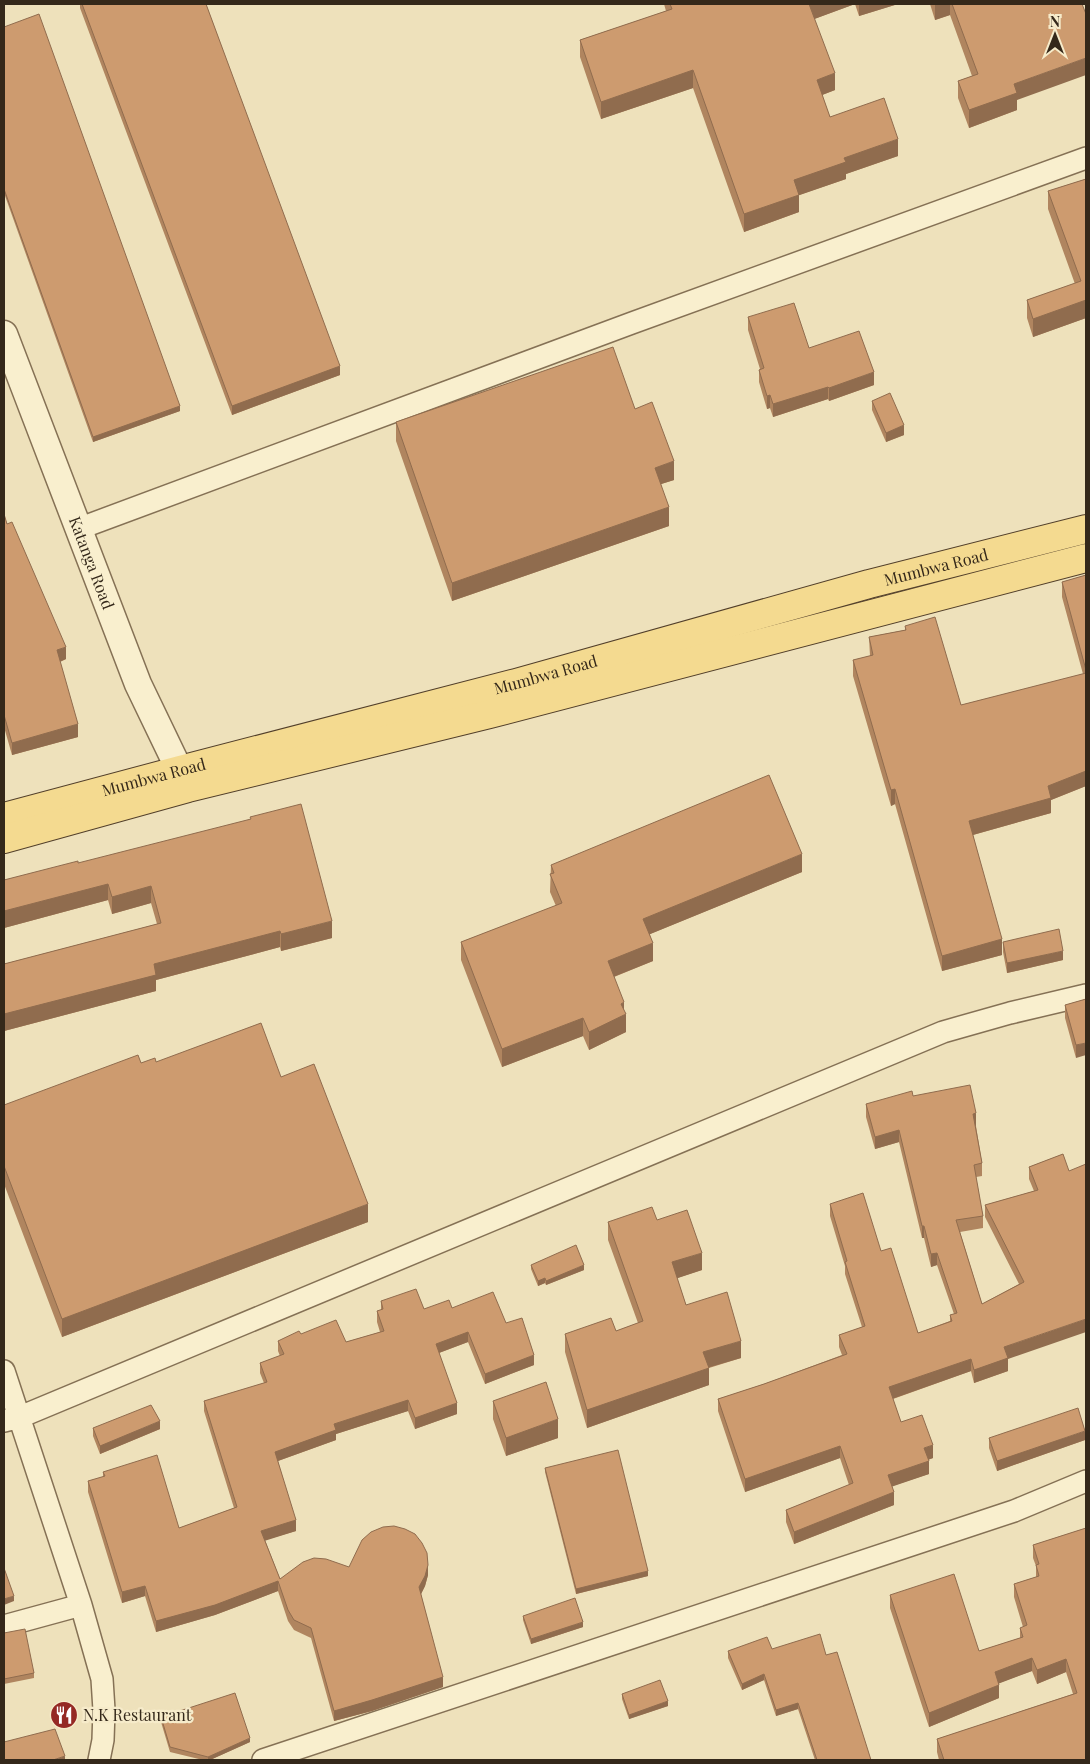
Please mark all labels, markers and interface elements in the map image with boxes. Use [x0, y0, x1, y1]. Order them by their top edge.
north arrow [1030, 10, 1080, 60]
text: N [1050, 12, 1060, 31]
street label: Katanga Road [65, 513, 119, 612]
street label: Mumbwa Road [882, 543, 990, 590]
street label: Mumbwa Road [491, 650, 600, 698]
street label: Mumbwa Road [99, 753, 208, 800]
restaurant icon: N.K Restaurant [49, 1700, 79, 1730]
place label: N.K Restaurant [83, 1704, 192, 1725]

